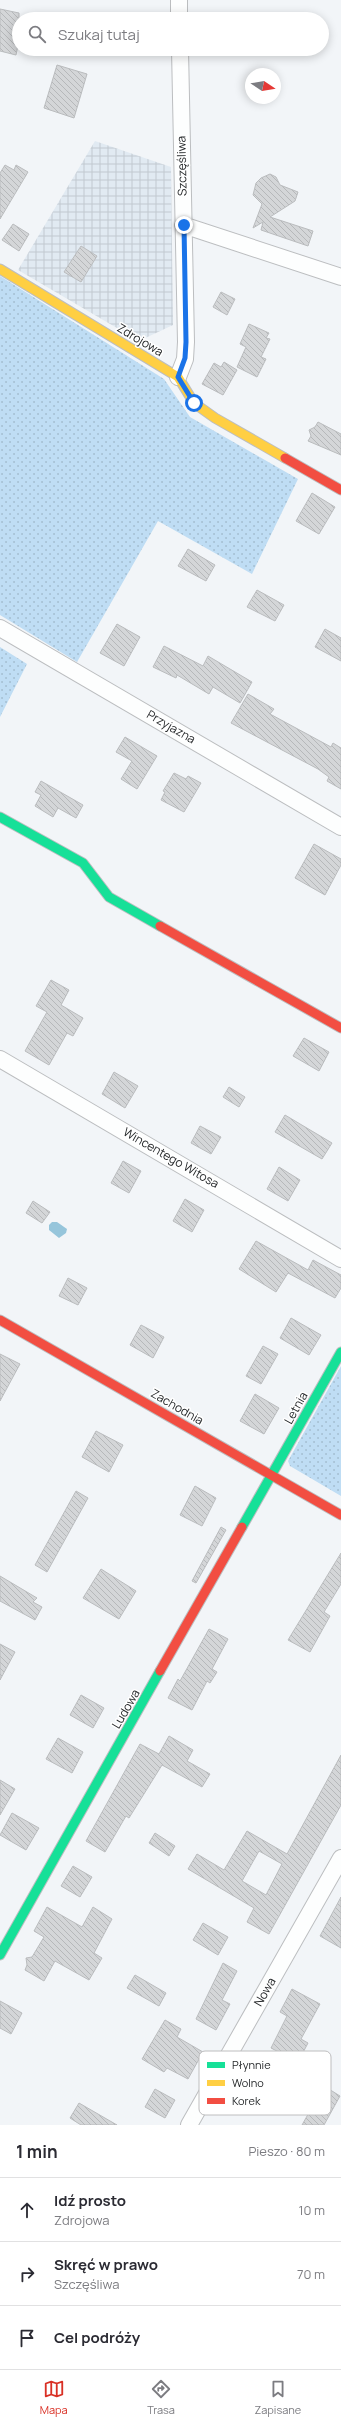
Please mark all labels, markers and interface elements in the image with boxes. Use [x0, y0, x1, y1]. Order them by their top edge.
search box [12, 12, 329, 56]
icon: search [26, 23, 48, 45]
text: Szukaj tutaj [58, 24, 140, 45]
north arrow [245, 68, 281, 104]
street label: Szczęśliwa [172, 136, 191, 196]
route end [175, 216, 193, 234]
street label: Zdrojowa [114, 319, 167, 360]
route start [185, 394, 203, 412]
street label: Przyjazna [144, 706, 199, 747]
street label: Wincentego Witosa [120, 1123, 222, 1192]
street label: Zachodnia [148, 1385, 207, 1429]
street label: Letnia [280, 1389, 311, 1427]
street label: Ludowa [108, 1686, 144, 1732]
street label: Nowa [250, 1974, 280, 2009]
legend [199, 2051, 331, 2115]
text: Płynnie [232, 2057, 271, 2072]
text: Wolno [232, 2075, 264, 2090]
text: Korek [232, 2093, 261, 2108]
text: 1 min [16, 2140, 58, 2163]
text: Pieszo · 80 m [248, 2142, 325, 2160]
text: Idź prosto [54, 2190, 126, 2211]
icon: ahead [16, 2199, 38, 2221]
text: 10 m [298, 2201, 325, 2219]
text: Zdrojowa [54, 2211, 109, 2229]
text: Skręć w prawo [54, 2254, 158, 2275]
icon: right [16, 2263, 38, 2285]
text: 70 m [297, 2265, 325, 2283]
text: Szczęśliwa [54, 2275, 119, 2293]
icon: arrive [16, 2327, 38, 2349]
text: Cel podróży [54, 2327, 140, 2348]
tab: Mapa [40, 2378, 68, 2417]
tab: Trasa [147, 2378, 175, 2417]
tab: Zapisane [254, 2378, 301, 2417]

